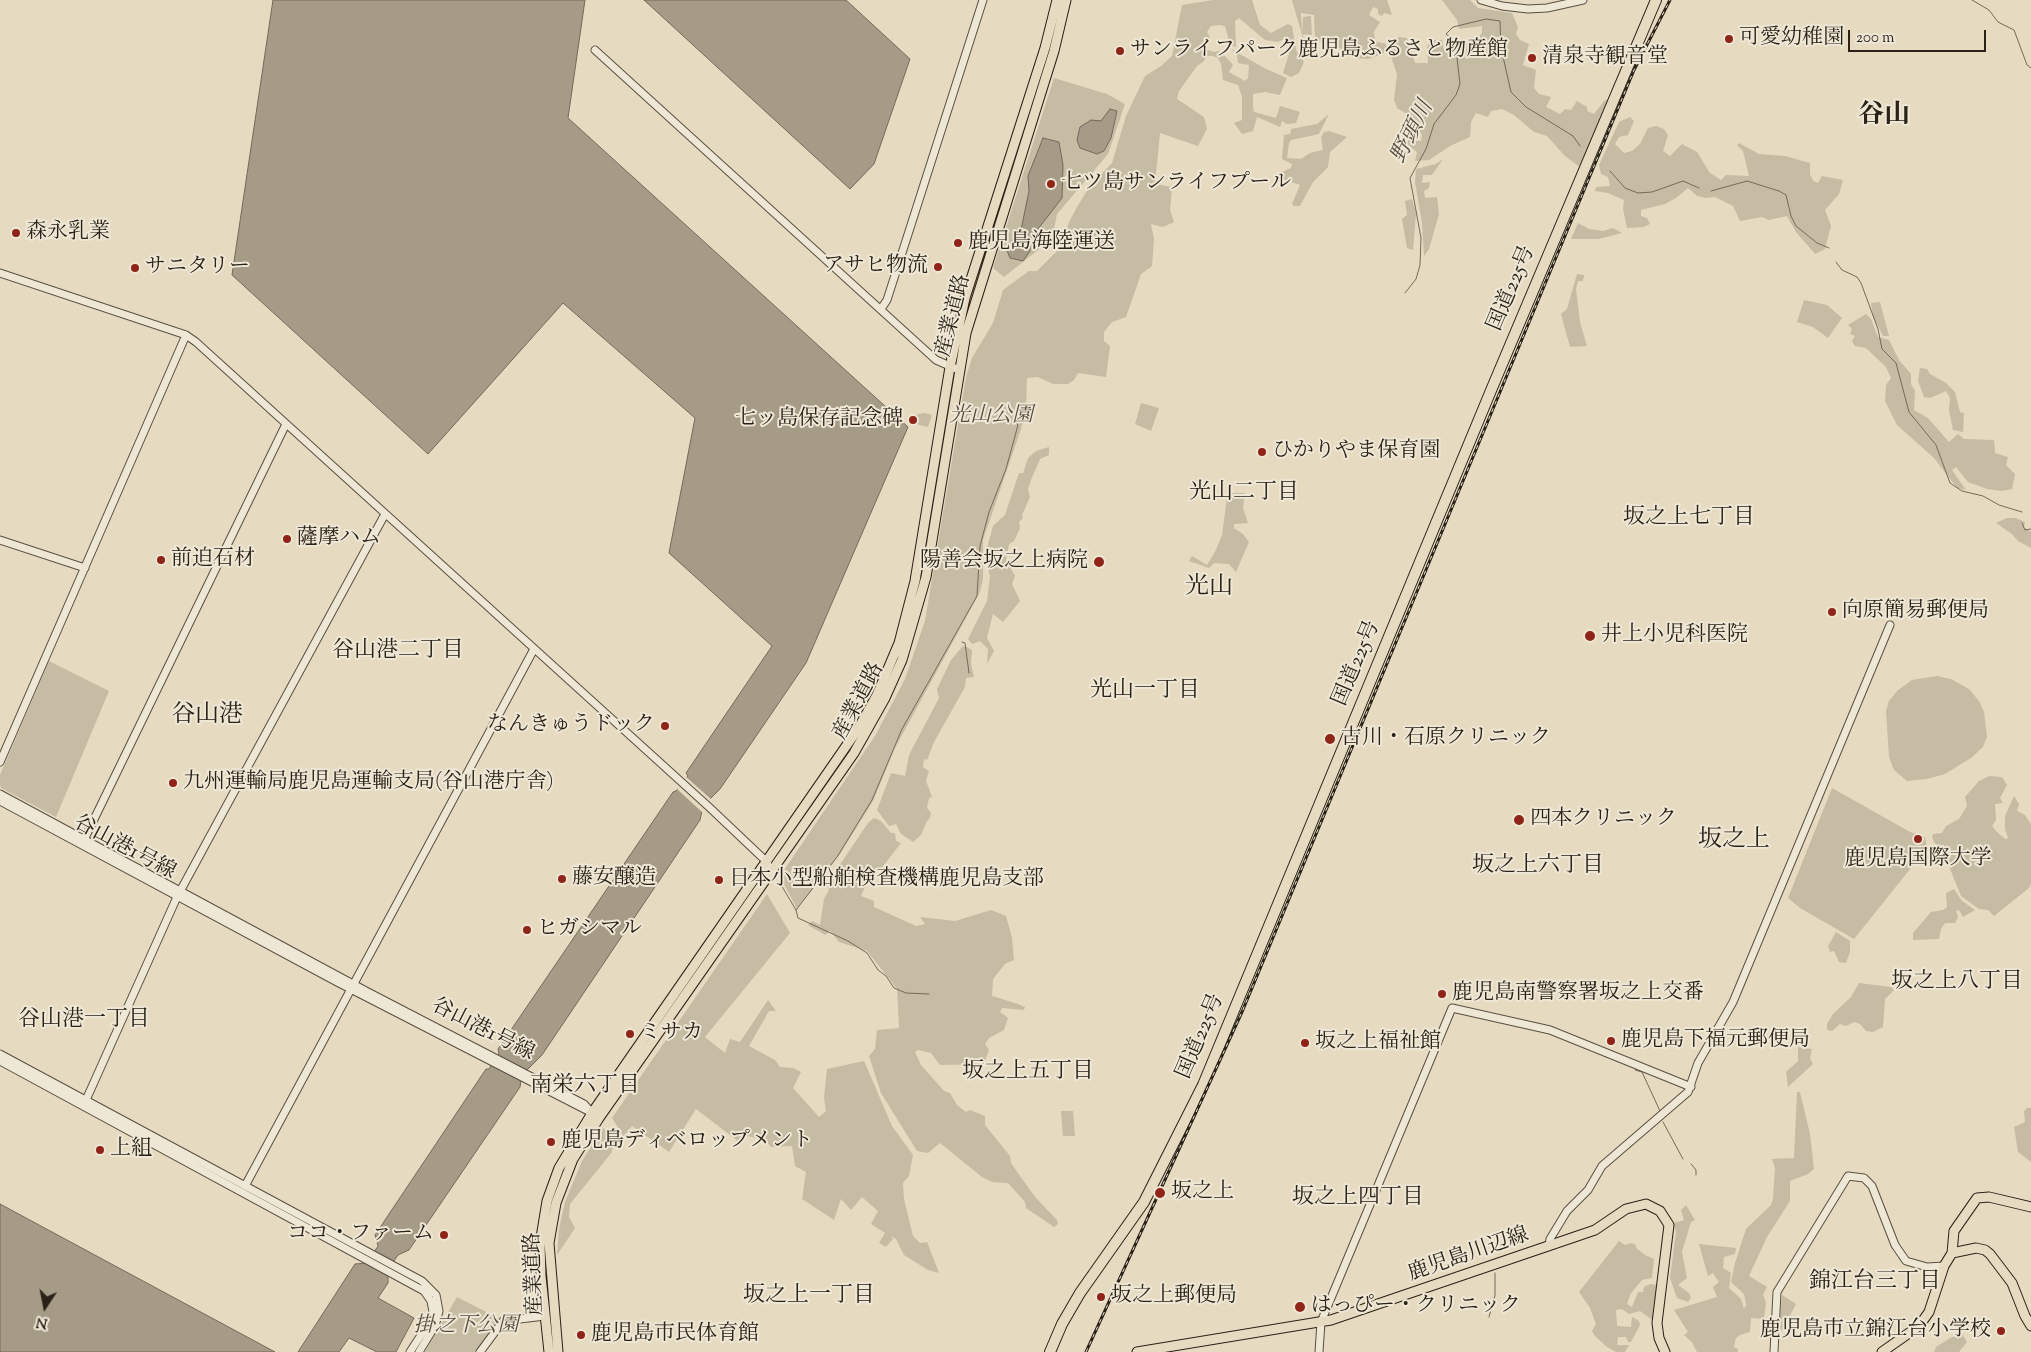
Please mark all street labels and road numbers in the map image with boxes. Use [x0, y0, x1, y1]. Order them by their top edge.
street label: 国道225号 [1484, 243, 1542, 335]
street label: 産業道路 [933, 272, 977, 360]
street label: 国道225号 [1329, 618, 1387, 710]
street label: 産業道路 [829, 659, 891, 745]
street label: 谷山港1号線 [69, 812, 179, 886]
street label: 国道225号 [1173, 991, 1231, 1083]
street label: 谷山港1号線 [426, 994, 538, 1068]
street label: 鹿児島川辺線 [1405, 1224, 1533, 1288]
street label: 産業道路 [522, 1232, 550, 1316]

